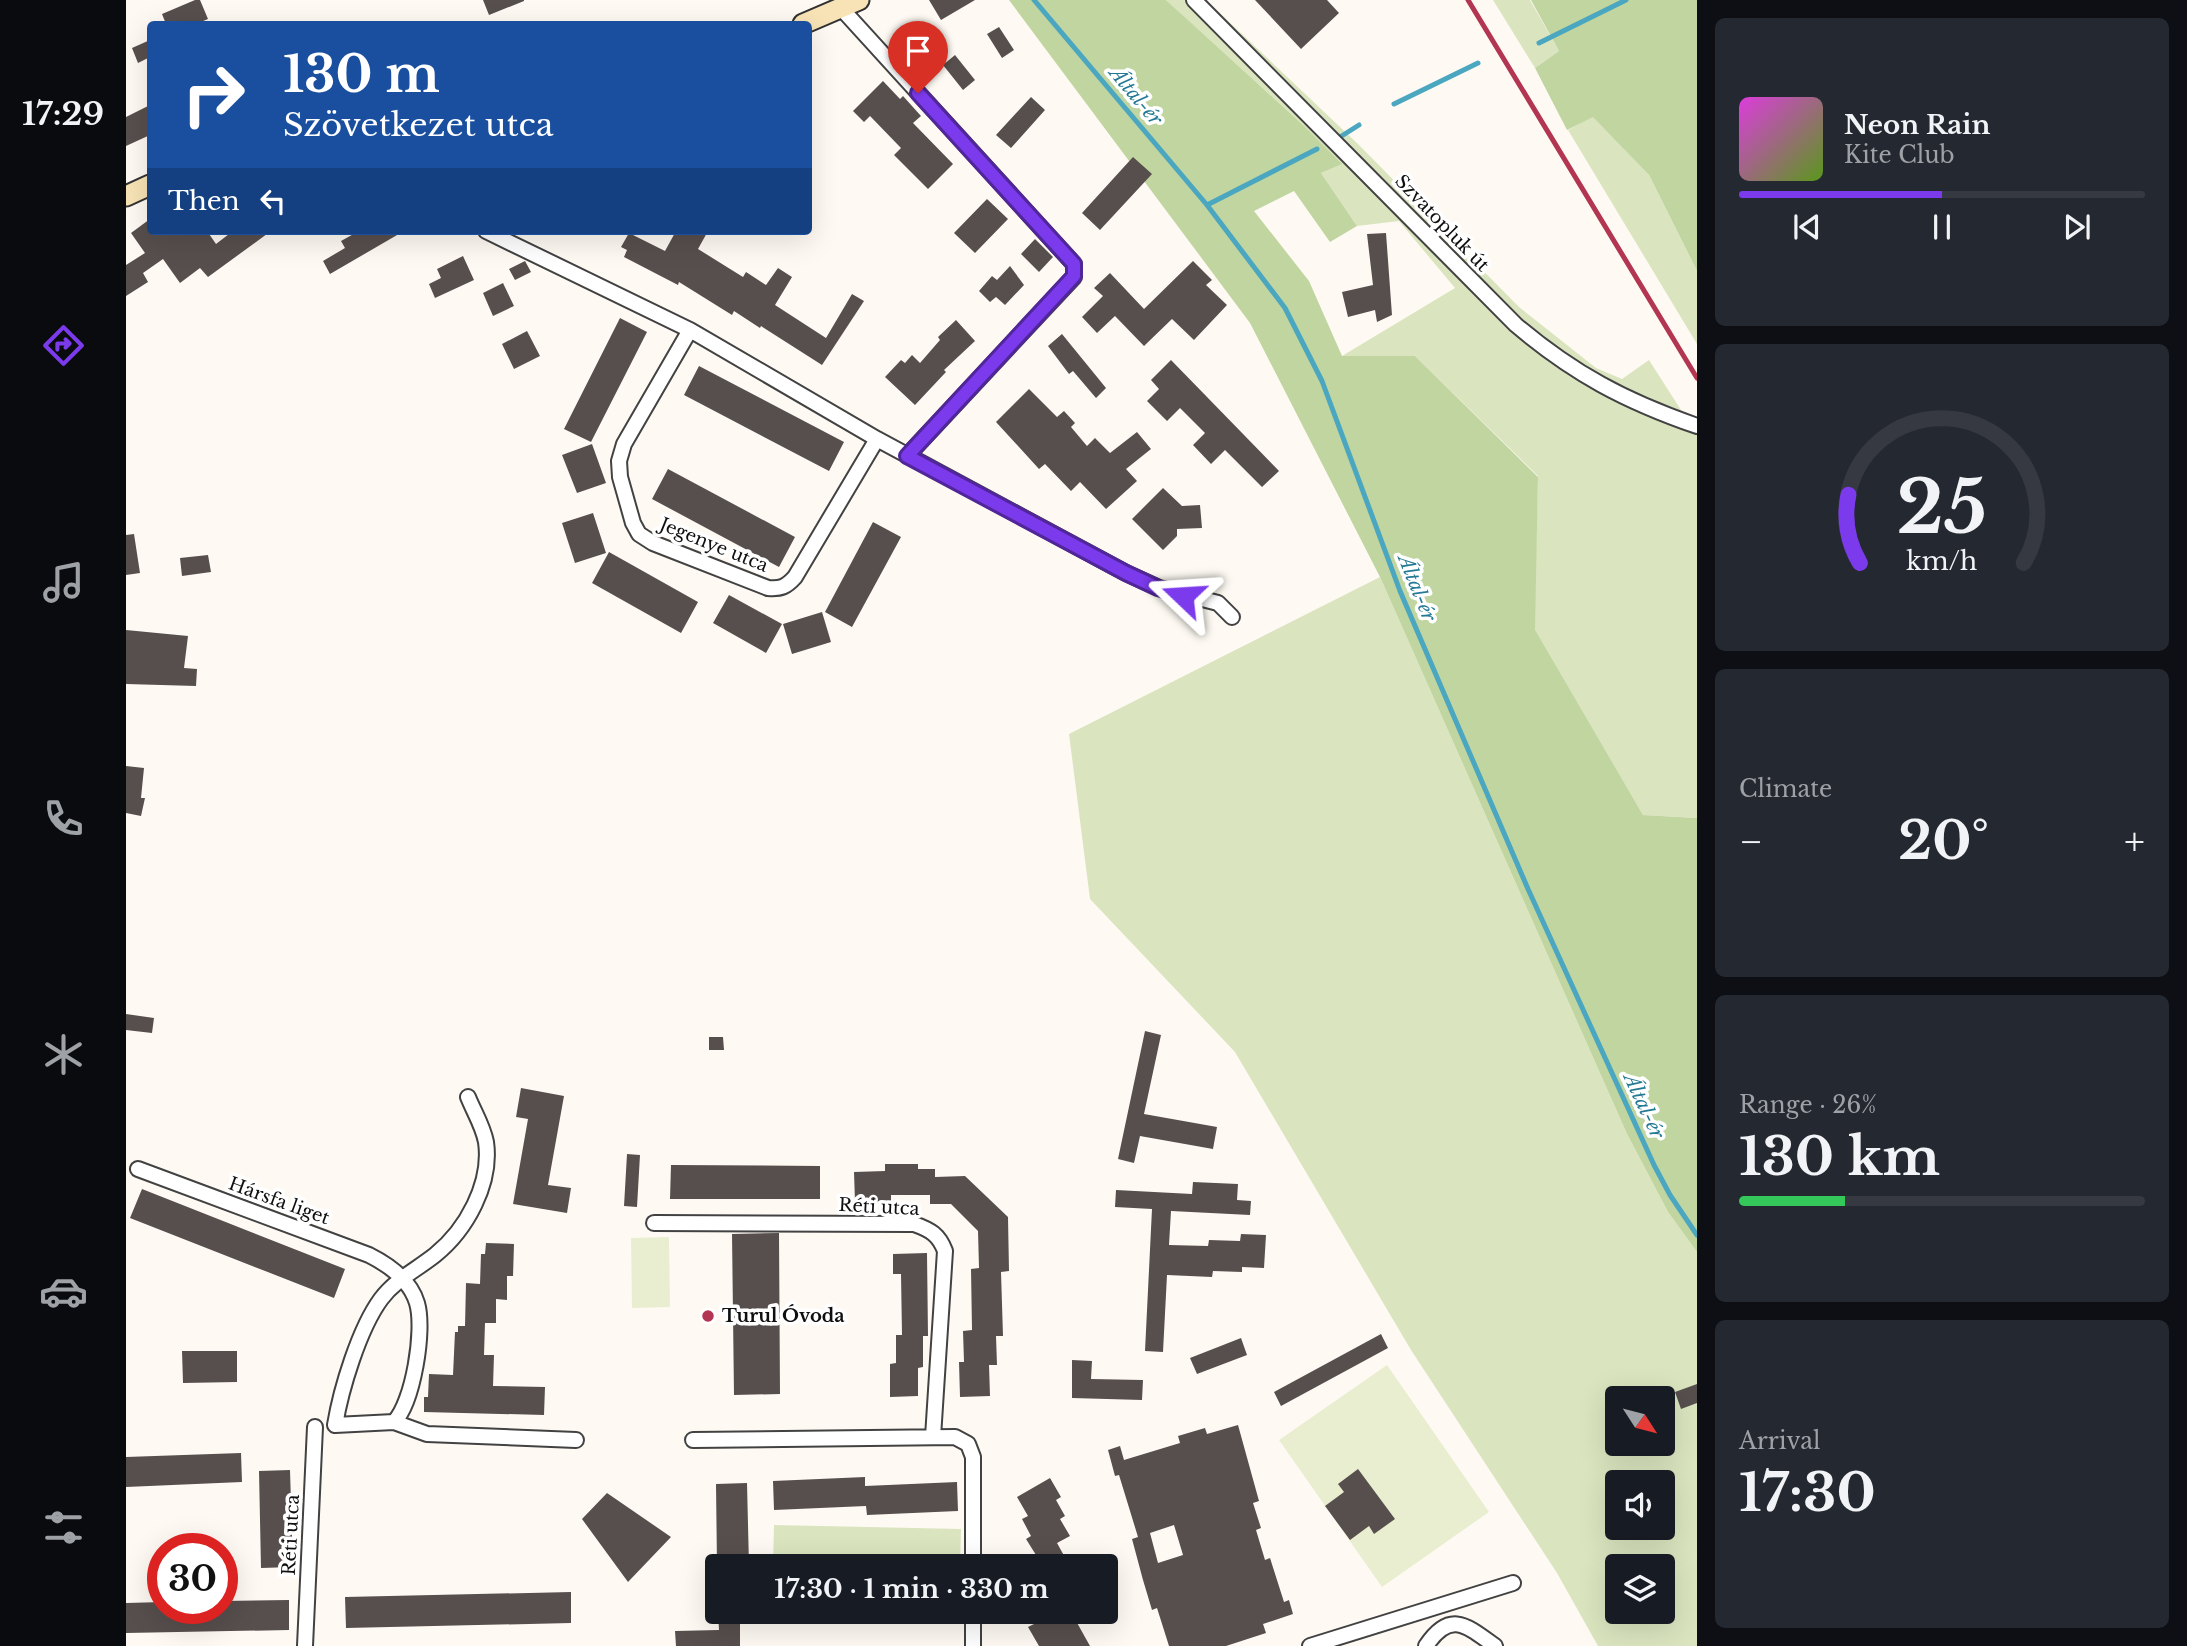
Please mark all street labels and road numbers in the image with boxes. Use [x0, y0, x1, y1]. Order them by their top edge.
street label: Szvatopluk út [1390, 170, 1494, 276]
street label: Jegenye utca [655, 512, 772, 577]
street label: Hársfa liget [226, 1173, 333, 1229]
street label: Réti utca [838, 1194, 920, 1220]
street label: Réti utca [278, 1494, 304, 1576]

